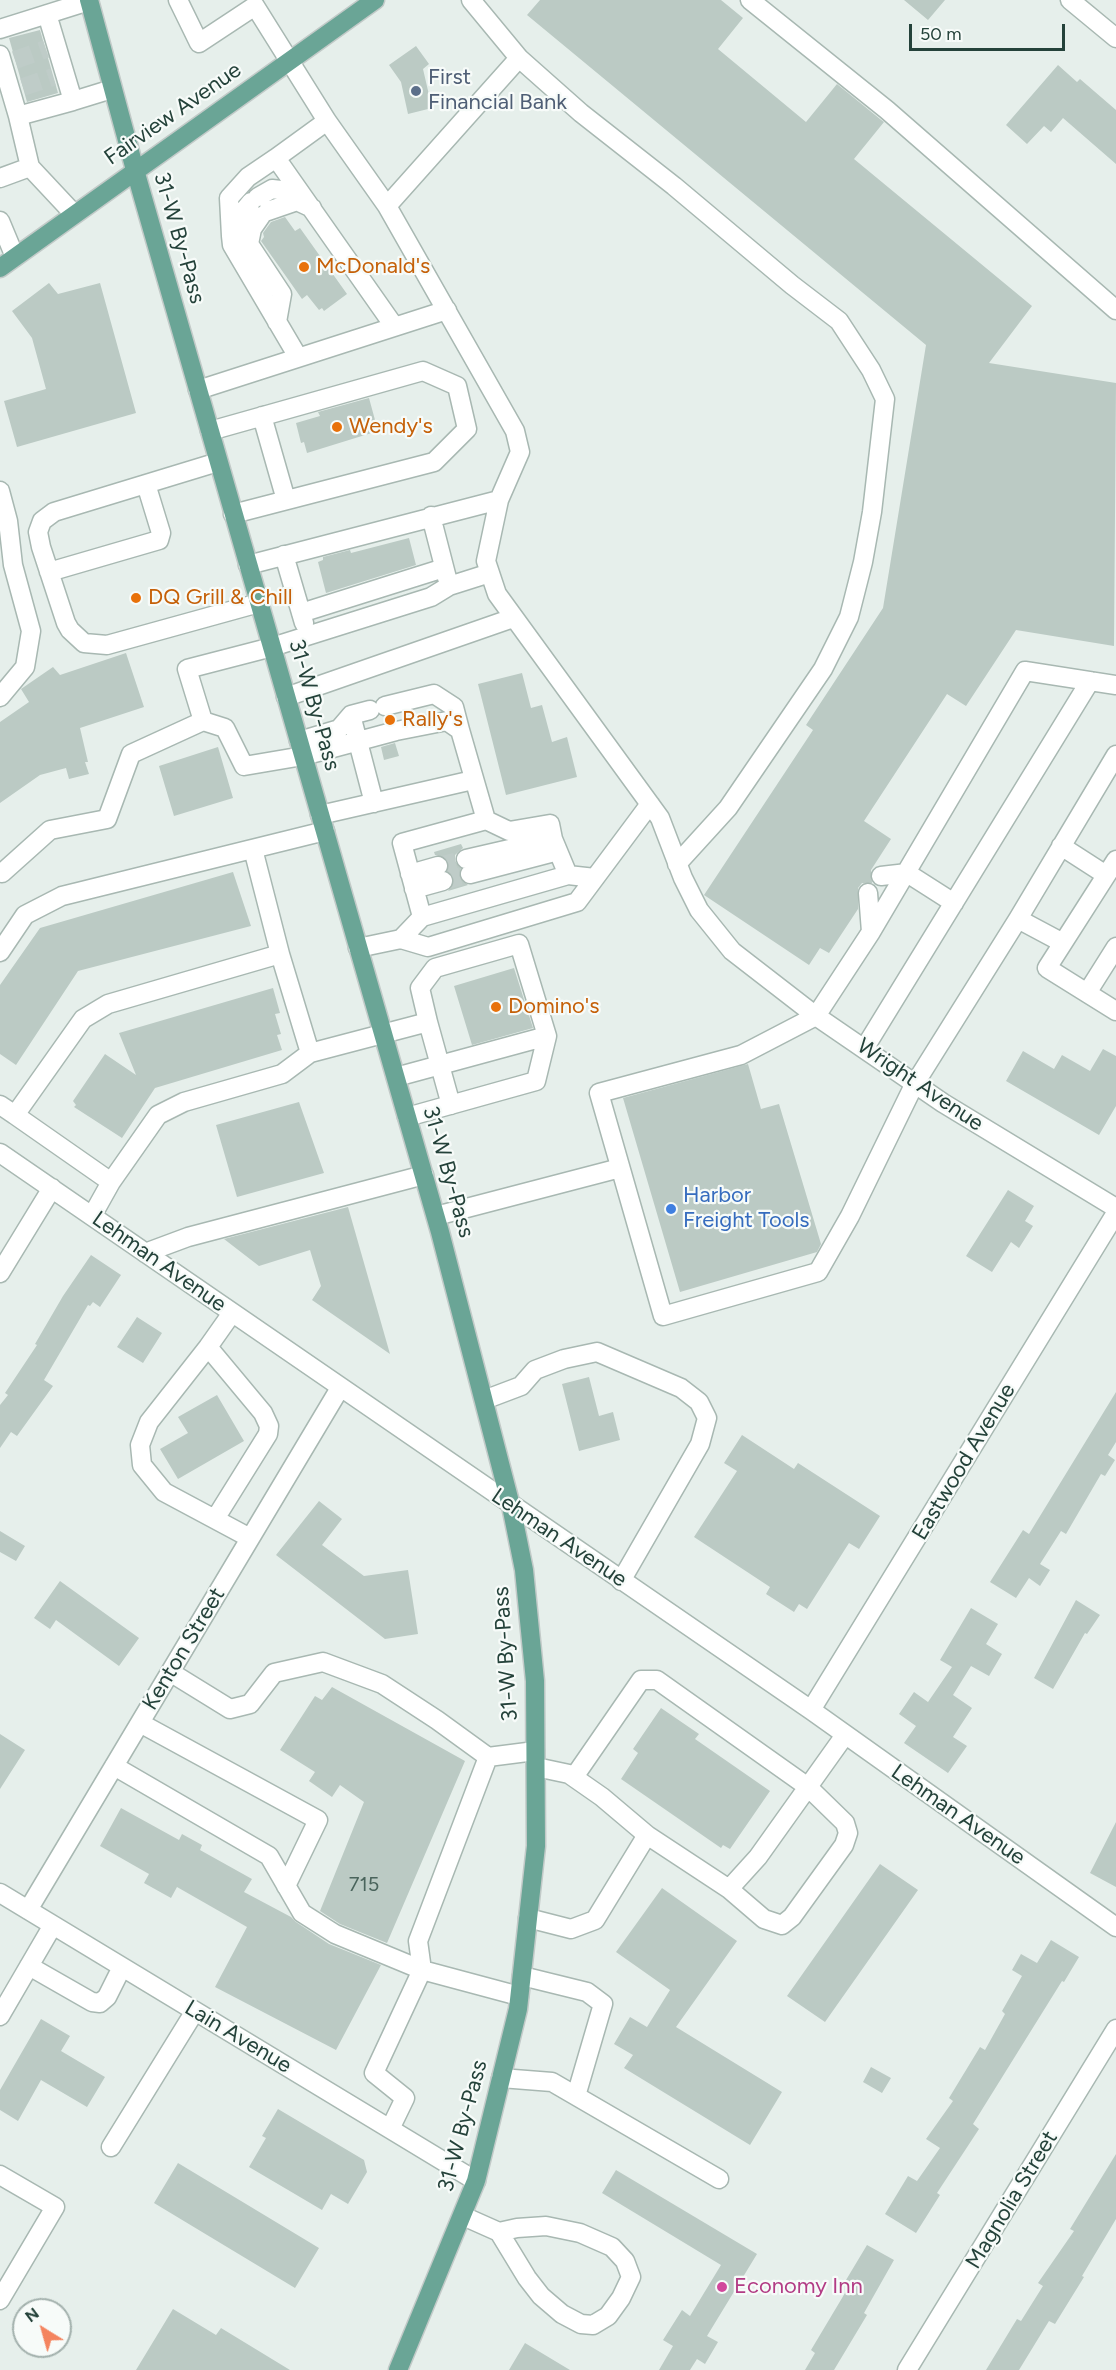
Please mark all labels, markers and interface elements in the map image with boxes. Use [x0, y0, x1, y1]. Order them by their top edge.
scale bar [912, 12, 1068, 50]
text: 50 m [920, 23, 962, 45]
street label: Fairview Avenue [100, 57, 246, 171]
place label: First Financial Bank [428, 65, 567, 116]
marker: First Financial Bank [409, 84, 423, 98]
street label: 31-W By-Pass [148, 169, 210, 307]
place label: McDonald's [316, 254, 430, 280]
marker: McDonald's [297, 260, 311, 274]
place label: Wendy's [349, 414, 433, 440]
marker: Wendy's [330, 420, 344, 434]
place label: DQ Grill & Chill [148, 585, 293, 611]
marker: DQ Grill & Chill [129, 591, 143, 605]
street label: 31-W By-Pass [283, 636, 345, 774]
place label: Rally's [402, 707, 463, 733]
marker: Rally's [383, 713, 397, 727]
place label: Domino's [508, 994, 599, 1020]
marker: Domino's [489, 1000, 503, 1014]
street label: Wright Avenue [852, 1033, 988, 1137]
street label: 31-W By-Pass [417, 1103, 479, 1241]
place label: Harbor Freight Tools [683, 1183, 810, 1234]
marker: Harbor Freight Tools [664, 1202, 678, 1216]
street label: Lehman Avenue [87, 1206, 231, 1318]
street label: Eastwood Avenue [907, 1379, 1021, 1545]
street label: Lehman Avenue [486, 1483, 632, 1593]
street label: Kenton Street [137, 1583, 231, 1715]
street label: 31-W By-Pass [488, 1586, 524, 1722]
street label: Lehman Avenue [886, 1759, 1030, 1871]
house number: 715 [349, 1873, 379, 1897]
street label: Lain Avenue [180, 1995, 296, 2079]
street label: 31-W By-Pass [433, 2057, 493, 2195]
street label: Magnolia Street [961, 2126, 1063, 2274]
place label: Economy Inn [734, 2274, 863, 2300]
marker: Economy Inn [715, 2280, 729, 2294]
north arrow [12, 2298, 72, 2358]
text: N [21, 2304, 43, 2326]

